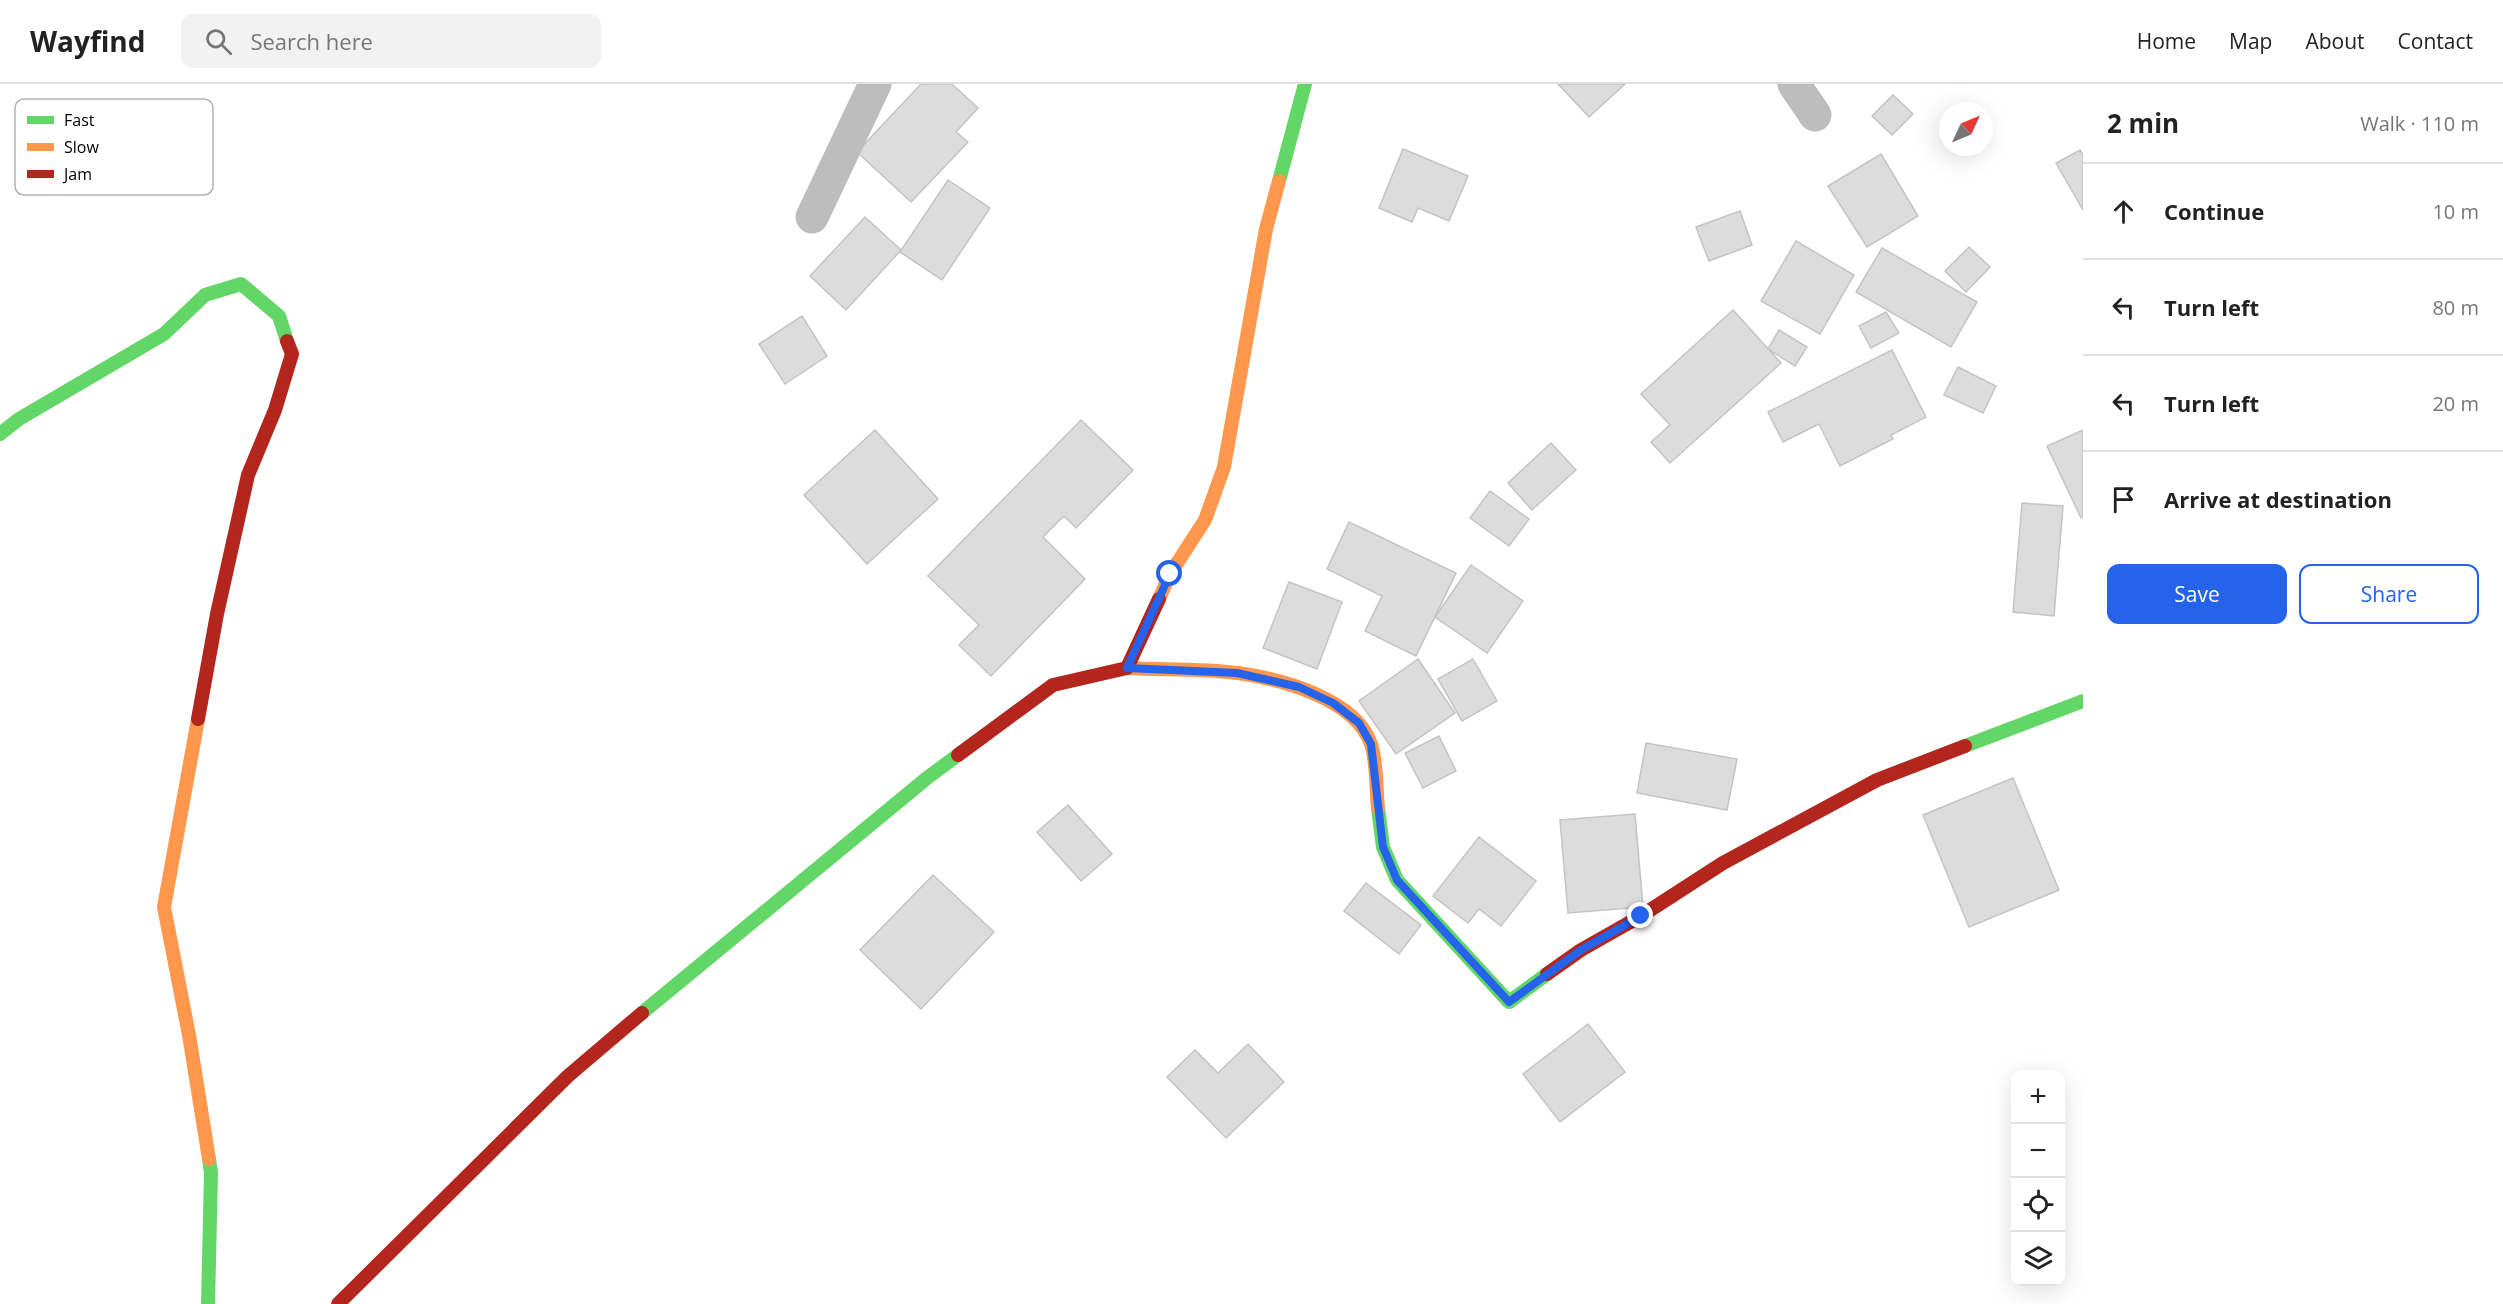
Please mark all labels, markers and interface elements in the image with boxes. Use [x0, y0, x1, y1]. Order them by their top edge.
search box [181, 14, 601, 68]
text: Wayfind [30, 22, 145, 60]
icon: search [202, 25, 235, 58]
text: Search here [250, 26, 373, 56]
text: Home [2137, 27, 2196, 55]
text: Map [2229, 27, 2272, 55]
text: About [2305, 27, 2365, 55]
text: Contact [2398, 27, 2473, 55]
legend [15, 99, 213, 195]
north arrow [1939, 102, 1993, 156]
text: 2 min [2107, 105, 2179, 141]
text: Fast [64, 109, 95, 131]
text: Walk · 110 m [2360, 110, 2479, 137]
text: Slow [64, 136, 99, 158]
text: Jam [62, 163, 92, 185]
icon: ahead [2107, 195, 2140, 228]
text: Continue [2164, 196, 2264, 226]
text: 10 m [2432, 198, 2479, 225]
icon: left [2107, 291, 2140, 324]
text: Turn left [2164, 292, 2259, 322]
text: 80 m [2432, 294, 2479, 321]
icon: left [2107, 387, 2140, 420]
text: Turn left [2164, 388, 2259, 418]
text: 20 m [2432, 390, 2479, 417]
icon: arrive [2107, 483, 2140, 516]
text: Arrive at destination [2164, 484, 2392, 514]
route start [1156, 560, 1182, 586]
button: Save [2107, 564, 2287, 624]
button: Share [2299, 564, 2479, 624]
route end [1627, 902, 1653, 928]
map controls [2011, 1070, 2065, 1286]
button: + [2011, 1070, 2065, 1124]
button: − [2011, 1124, 2065, 1178]
button: locate [2011, 1178, 2065, 1232]
button: layers [2011, 1232, 2065, 1286]

